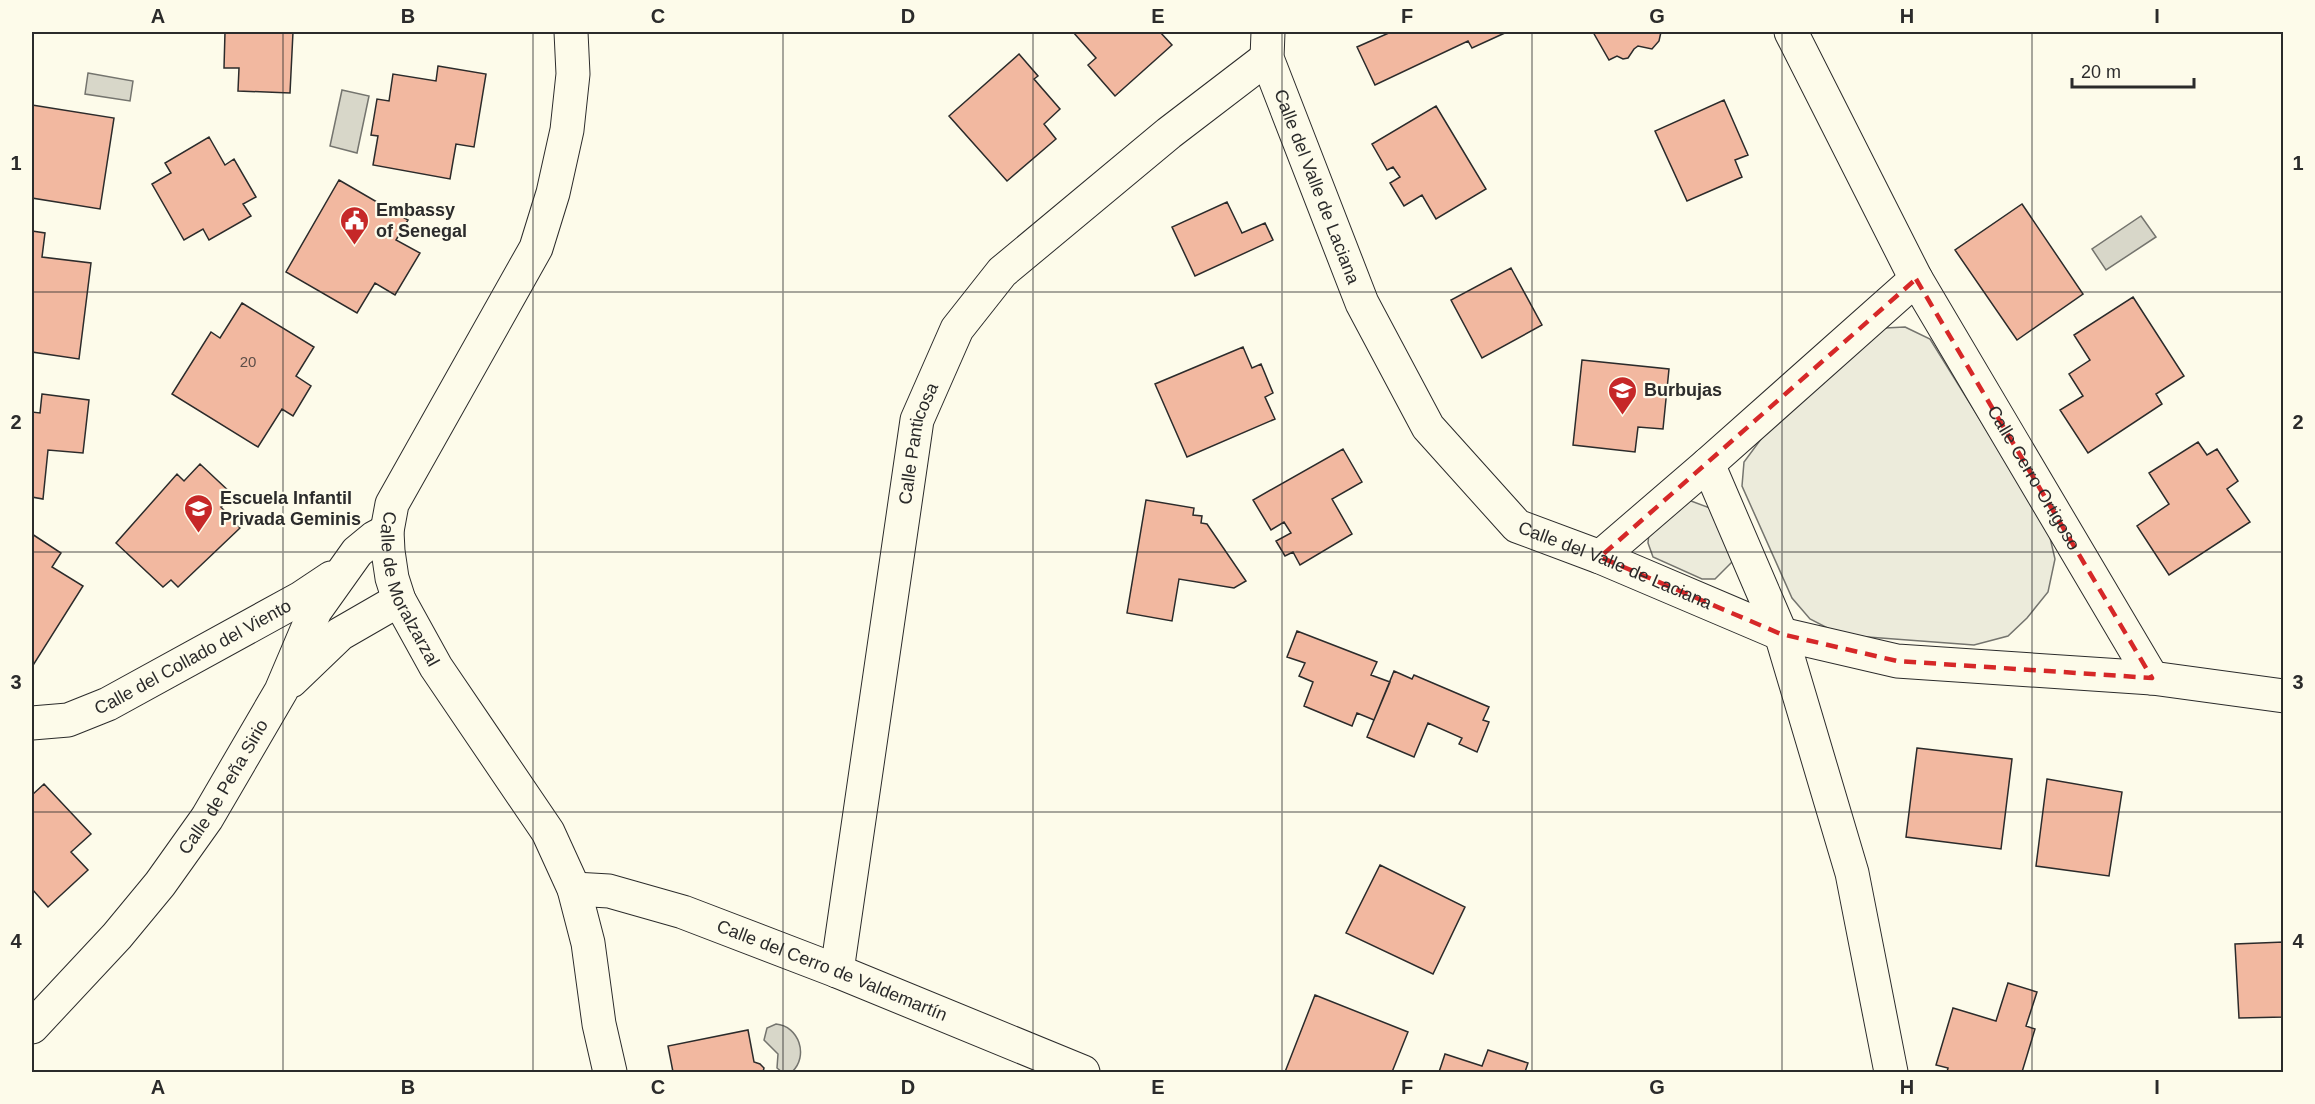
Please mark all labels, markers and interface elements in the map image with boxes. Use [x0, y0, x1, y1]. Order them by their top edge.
text: A [151, 5, 165, 27]
text: B [401, 5, 415, 27]
text: C [651, 5, 665, 27]
text: D [901, 5, 915, 27]
text: E [1151, 5, 1165, 27]
text: F [1401, 5, 1413, 27]
text: G [1649, 5, 1665, 27]
text: H [1900, 5, 1914, 27]
text: I [2154, 5, 2160, 27]
scale bar [2072, 51, 2194, 89]
text: 20 m [2081, 62, 2121, 82]
street label: Calle del Valle de Laciana [1270, 87, 1364, 288]
text: 1 [10, 152, 22, 174]
text: 1 [2292, 152, 2304, 174]
place label: Embassy of Senegal [376, 200, 467, 241]
public building icon: Embassy of Senegal [339, 204, 371, 246]
house number: 20 [240, 353, 256, 370]
school or university icon: Burbujas [1607, 374, 1639, 416]
street label: Calle Panticosa [895, 379, 943, 506]
place label: Burbujas [1644, 380, 1722, 400]
street label: Calle Cerro Ortigoso [1983, 402, 2084, 554]
text: 2 [10, 411, 22, 433]
text: 2 [2292, 411, 2304, 433]
place label: Escuela Infantil Privada Geminis [220, 488, 361, 529]
school or university icon: Escuela Infantil Privada Geminis [183, 492, 215, 534]
street label: Calle de Moralzarzal [376, 510, 444, 670]
street label: Calle del Valle de Laciana [1516, 517, 1716, 614]
street label: Calle del Collado del Viento [92, 595, 294, 718]
text: 3 [10, 671, 22, 693]
text: 3 [2292, 671, 2304, 693]
street label: Calle de Peña Sirio [174, 716, 272, 858]
street label: Calle del Cerro de Valdemartín [714, 916, 950, 1025]
text: 4 [10, 930, 22, 952]
text: 4 [2292, 930, 2304, 952]
text: A [151, 1076, 165, 1098]
text: B [401, 1076, 415, 1098]
text: C [651, 1076, 665, 1098]
text: D [901, 1076, 915, 1098]
text: E [1151, 1076, 1165, 1098]
text: F [1401, 1076, 1413, 1098]
text: G [1649, 1076, 1665, 1098]
text: H [1900, 1076, 1914, 1098]
text: I [2154, 1076, 2160, 1098]

